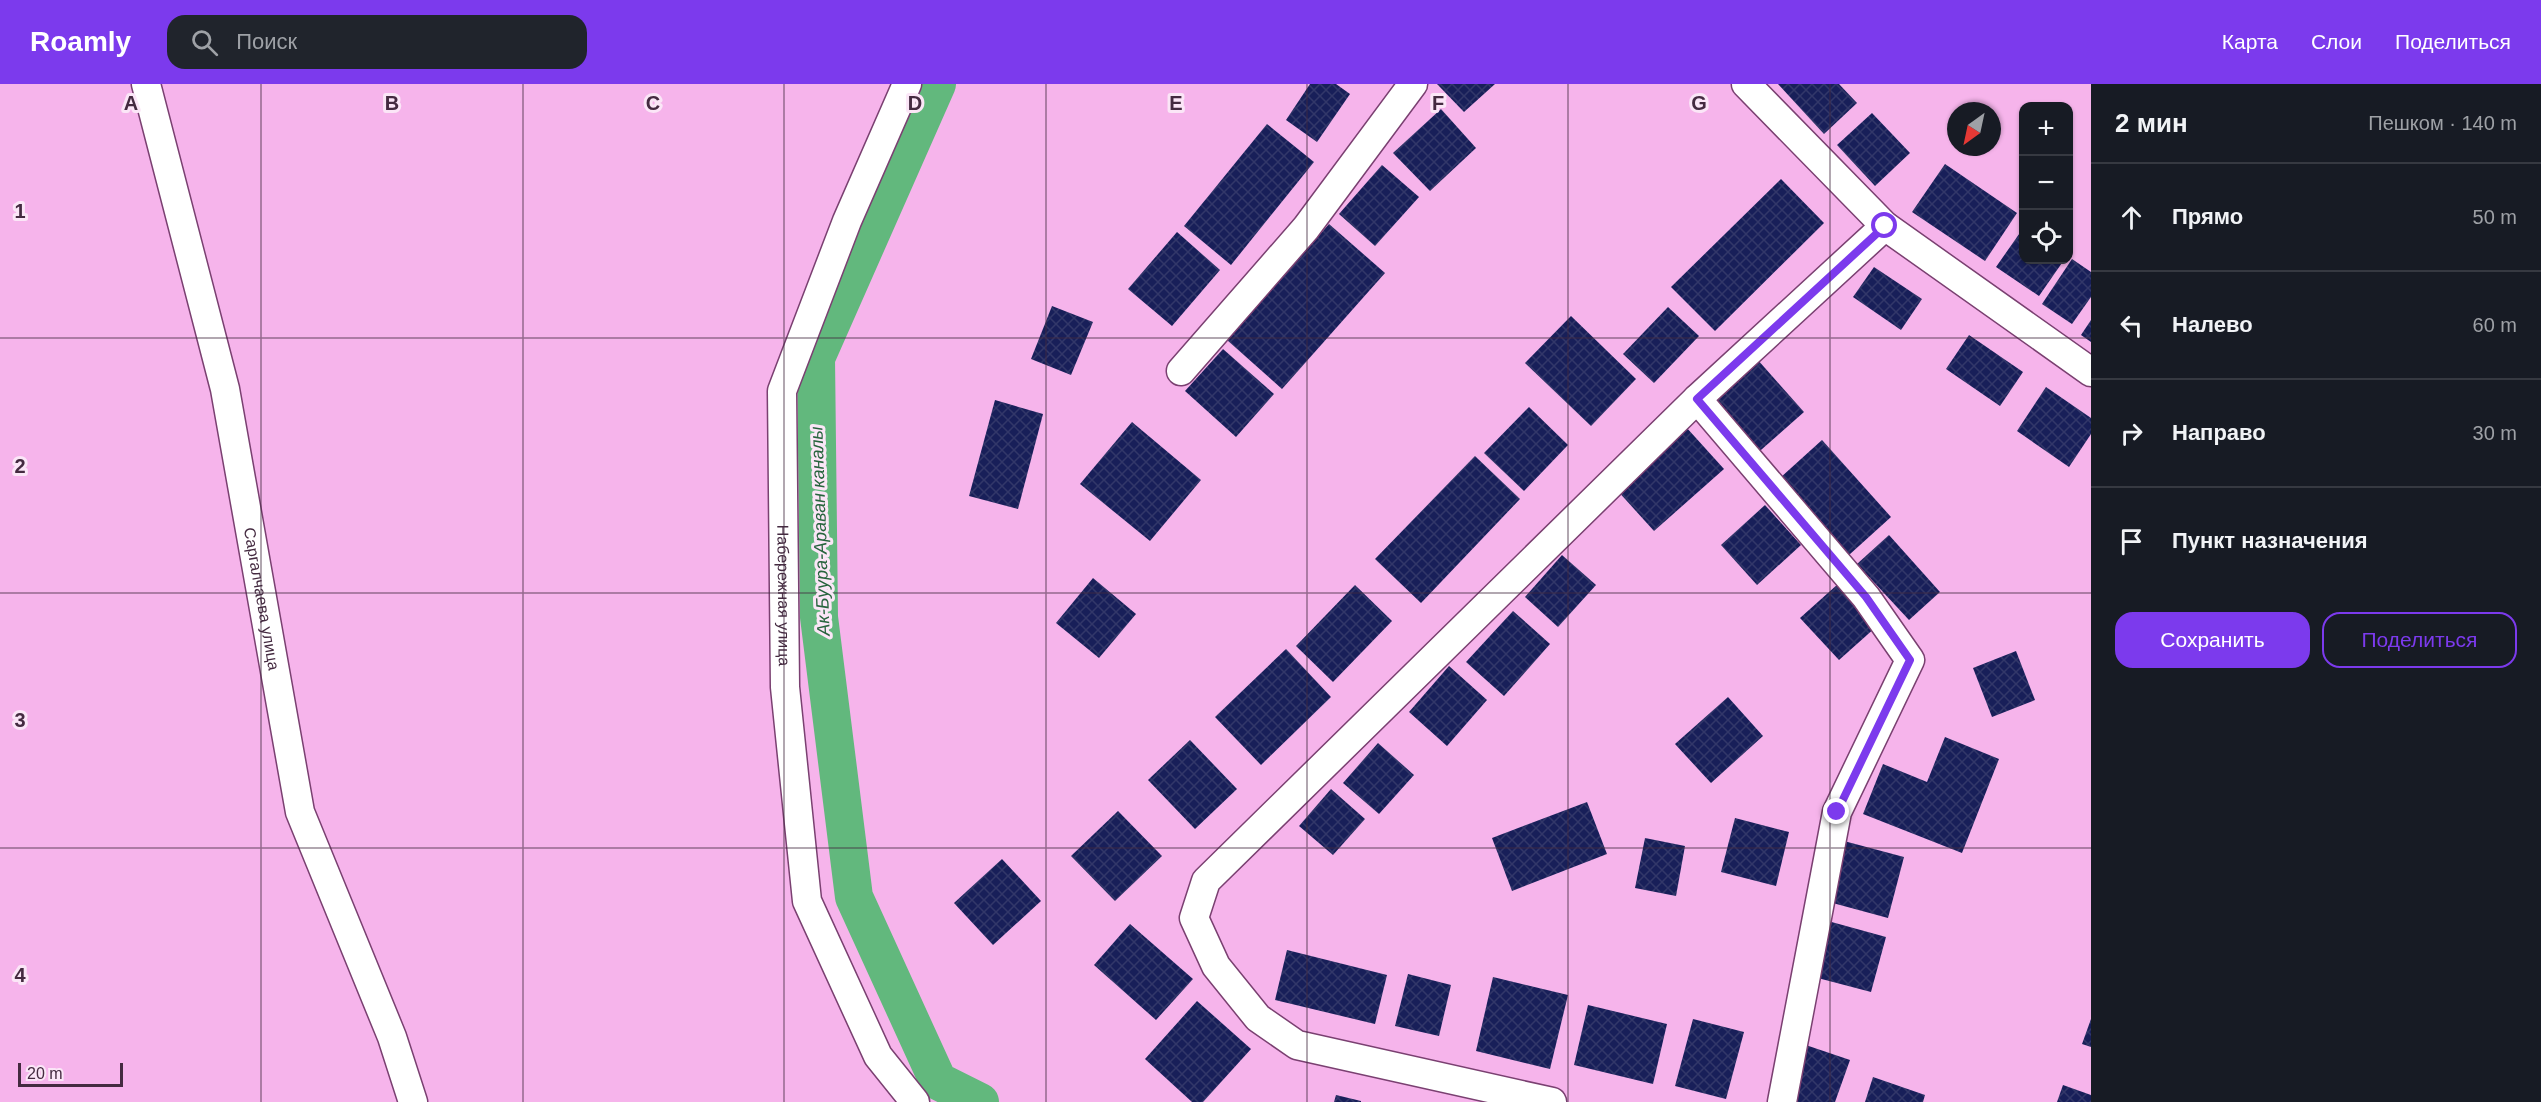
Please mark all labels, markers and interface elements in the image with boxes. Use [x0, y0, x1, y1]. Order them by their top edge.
search box [167, 15, 587, 69]
text: Roamly [30, 26, 131, 57]
icon: search [188, 26, 221, 59]
text: Поиск [236, 29, 297, 54]
text: Карта [2222, 30, 2278, 53]
text: Слои [2311, 30, 2362, 53]
text: Поделиться [2395, 30, 2511, 53]
text: A [124, 92, 138, 114]
text: B [385, 92, 399, 114]
text: C [646, 92, 660, 114]
text: D [908, 92, 922, 114]
text: E [1169, 92, 1183, 114]
text: F [1432, 92, 1444, 114]
text: G [1691, 92, 1707, 114]
north arrow [1947, 102, 2001, 156]
map controls [2019, 102, 2073, 264]
button: + [2019, 102, 2073, 156]
text: 2 мин [2115, 108, 2188, 138]
text: Пешком · 140 m [2368, 112, 2517, 134]
button: − [2019, 156, 2073, 210]
text: 1 [14, 200, 26, 222]
icon: ahead [2115, 201, 2148, 234]
text: Прямо [2172, 204, 2243, 229]
text: 50 m [2473, 206, 2517, 228]
button: locate [2019, 210, 2073, 264]
route start [1871, 212, 1897, 238]
icon: left [2115, 309, 2148, 342]
text: Налево [2172, 312, 2253, 337]
text: 60 m [2473, 314, 2517, 336]
icon: right [2115, 417, 2148, 450]
text: Направо [2172, 420, 2266, 445]
text: 30 m [2473, 422, 2517, 444]
water label: Ак-Буура-Араван каналы [806, 426, 834, 637]
text: 2 [14, 455, 26, 477]
street label: Набережная улица [774, 525, 793, 666]
icon: arrive [2115, 525, 2148, 558]
street label: Саргалчаева улица [241, 526, 283, 672]
text: Пункт назначения [2172, 528, 2368, 553]
button: Сохранить [2115, 612, 2310, 668]
button: Поделиться [2322, 612, 2517, 668]
text: 3 [14, 709, 26, 731]
route end [1823, 798, 1849, 824]
text: 4 [14, 964, 26, 986]
scale bar [18, 1060, 123, 1088]
text: 20 m [27, 1065, 63, 1082]

